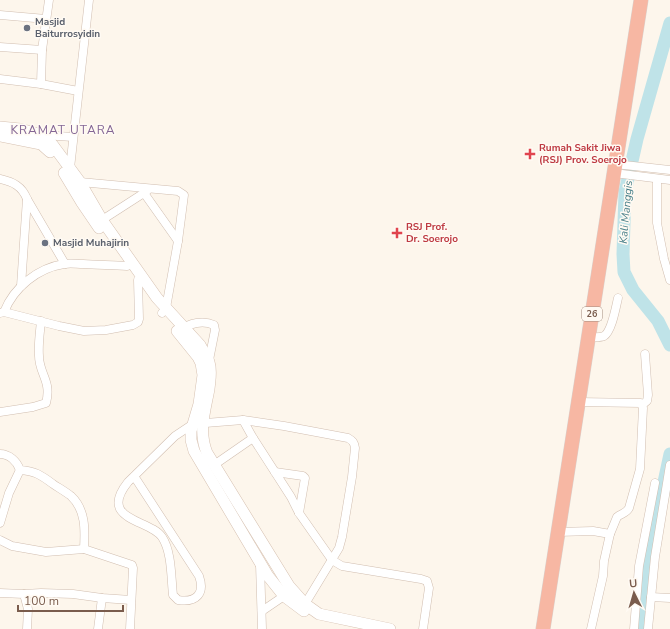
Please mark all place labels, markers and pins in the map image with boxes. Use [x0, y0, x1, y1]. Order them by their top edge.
place label: Masjid Baiturrosyidin [35, 15, 100, 41]
marker: Masjid Baiturrosyidin [22, 23, 32, 33]
place label: Rumah Sakit Jiwa (RSJ) Prov. Soerojo [539, 141, 627, 167]
marker: Rumah Sakit Jiwa (RSJ) Prov. Soerojo [524, 148, 536, 160]
place label: RSJ Prof. Dr. Soerojo [406, 220, 458, 246]
marker: RSJ Prof. Dr. Soerojo [391, 227, 403, 239]
place label: Masjid Muhajirin [53, 236, 129, 250]
marker: Masjid Muhajirin [40, 238, 50, 248]

